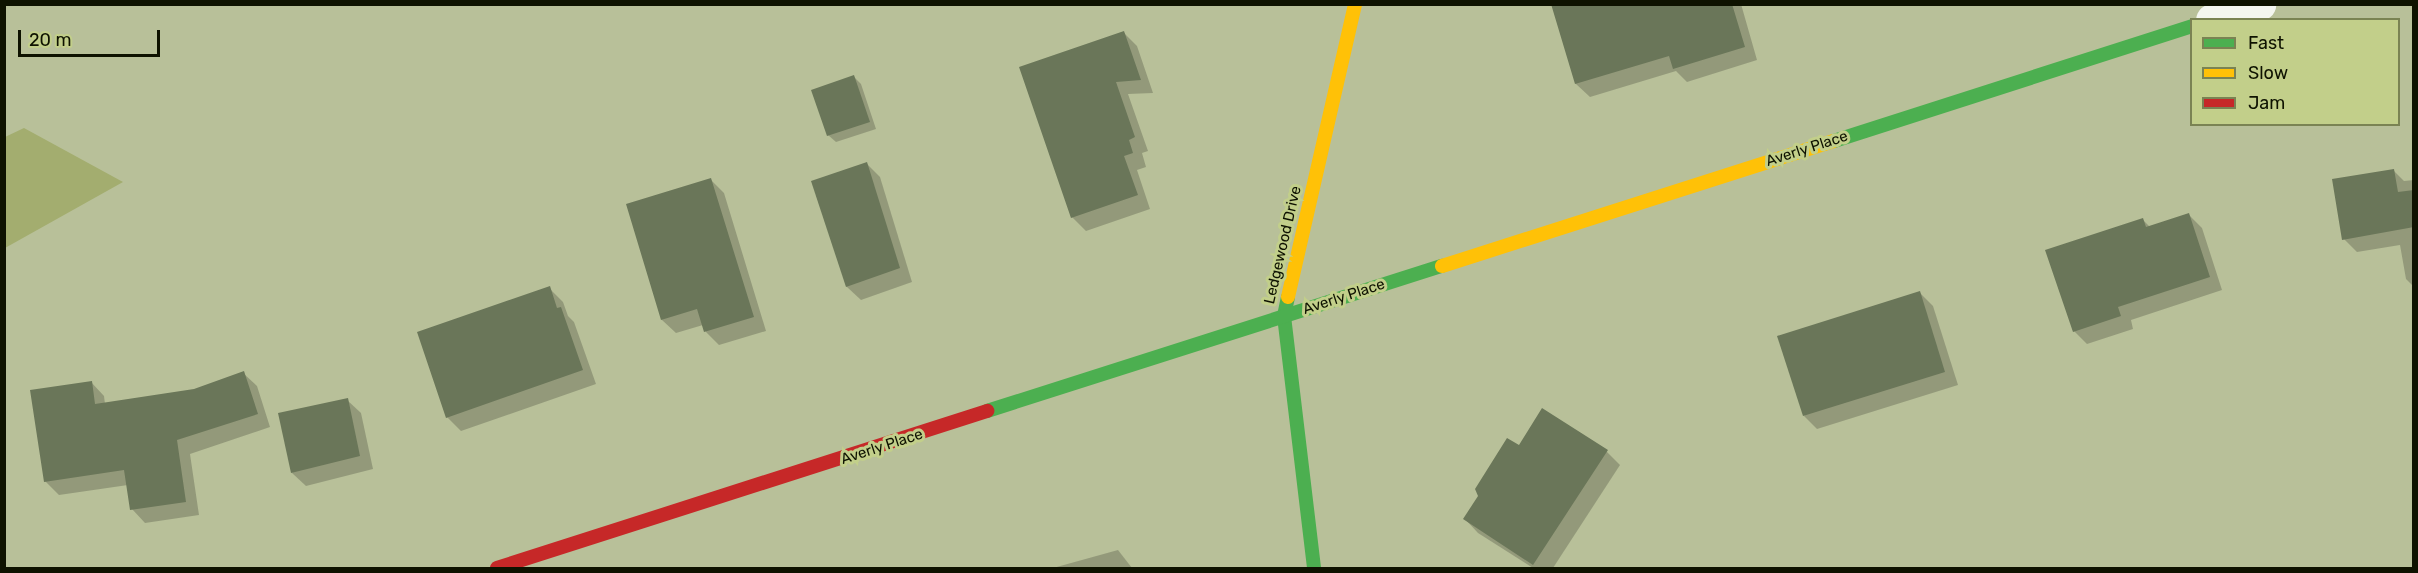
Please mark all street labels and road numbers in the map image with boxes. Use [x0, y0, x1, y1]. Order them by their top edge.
street label: Averly Place [1764, 127, 1850, 171]
street label: Ledgewood Drive [1261, 184, 1305, 306]
street label: Averly Place [1301, 275, 1387, 319]
street label: Averly Place [839, 425, 925, 469]

